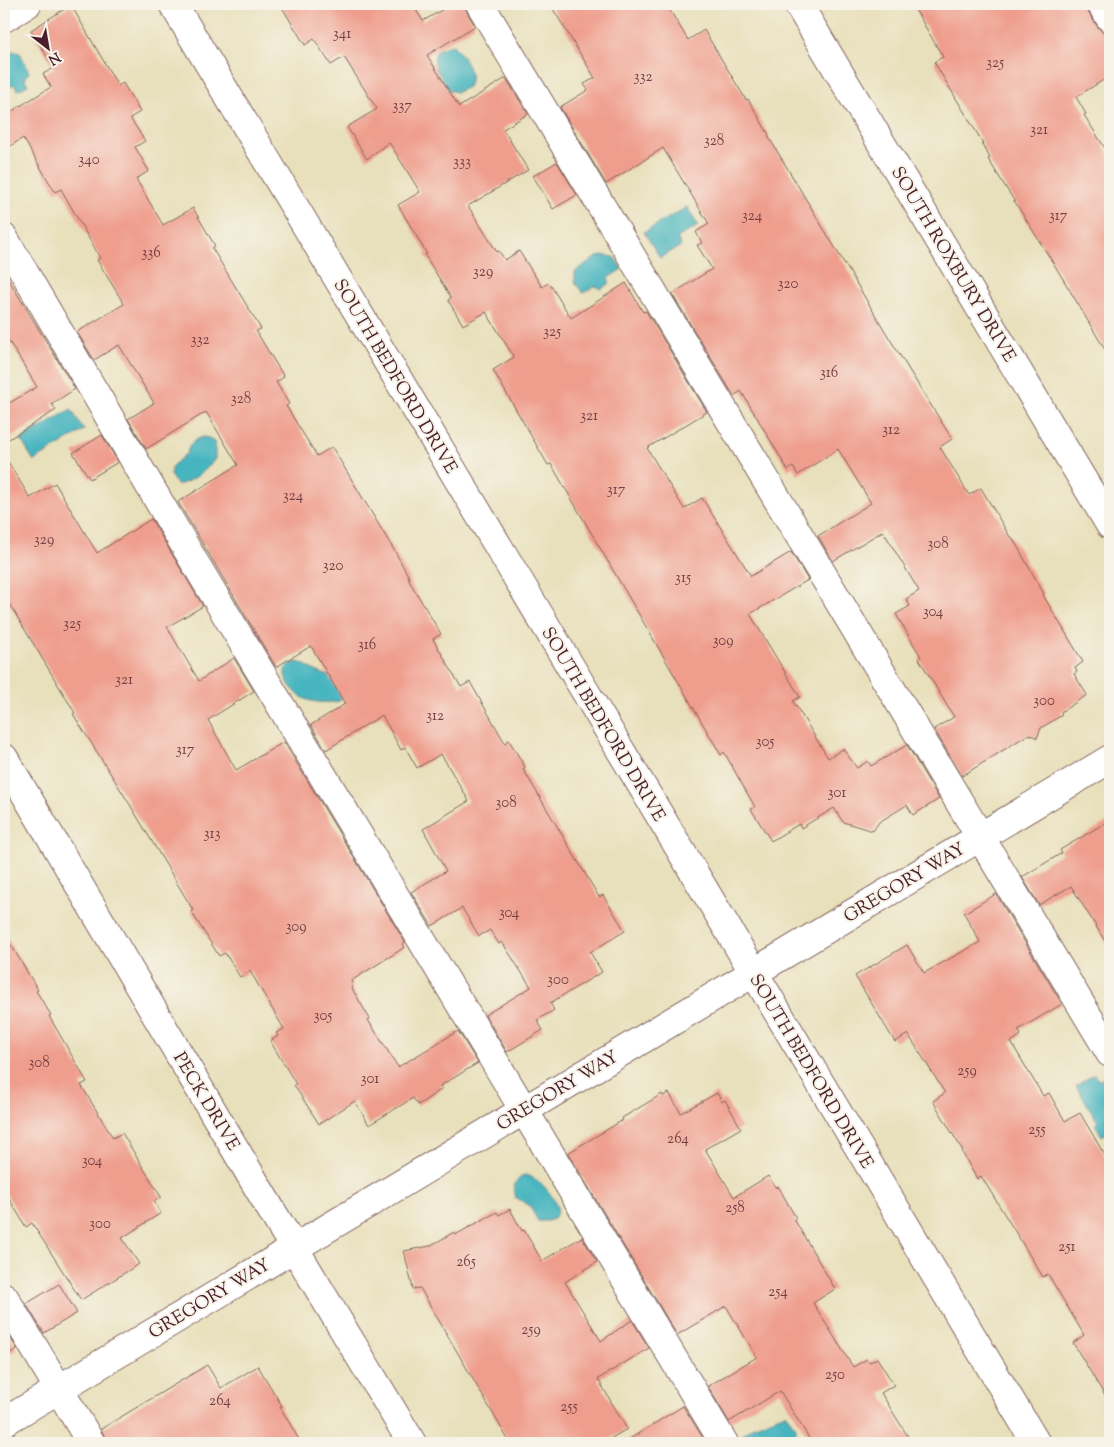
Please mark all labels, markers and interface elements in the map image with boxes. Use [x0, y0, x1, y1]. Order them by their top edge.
north arrow [22, 22, 72, 72]
house number: 341 [333, 24, 351, 45]
text: N [44, 46, 64, 69]
house number: 325 [986, 53, 1004, 74]
house number: 332 [633, 67, 653, 88]
house number: 337 [392, 96, 412, 117]
house number: 321 [1030, 120, 1048, 141]
house number: 328 [704, 131, 724, 152]
house number: 340 [78, 150, 100, 171]
house number: 333 [453, 152, 471, 173]
street label: SOUTH ROXBURY DRIVE [883, 162, 1021, 368]
house number: 324 [742, 206, 763, 227]
house number: 317 [1049, 206, 1068, 227]
house number: 336 [141, 243, 161, 264]
house number: 329 [473, 262, 493, 283]
house number: 320 [777, 274, 799, 295]
street label: SOUTH BEDFORD DRIVE [326, 275, 463, 479]
house number: 325 [543, 322, 561, 343]
house number: 332 [190, 330, 210, 351]
house number: 316 [820, 363, 838, 384]
house number: 328 [231, 389, 251, 410]
house number: 321 [580, 406, 598, 427]
house number: 312 [882, 420, 900, 441]
house number: 317 [607, 480, 626, 501]
house number: 324 [283, 486, 304, 507]
house number: 329 [34, 530, 54, 551]
house number: 308 [927, 534, 949, 555]
house number: 320 [322, 556, 344, 577]
house number: 315 [675, 568, 691, 589]
house number: 304 [923, 602, 944, 623]
house number: 325 [63, 614, 81, 635]
street label: SOUTH BEDFORD DRIVE [534, 623, 671, 827]
house number: 309 [712, 631, 734, 652]
house number: 316 [358, 635, 376, 656]
house number: 321 [115, 670, 133, 691]
house number: 300 [1033, 691, 1055, 712]
house number: 312 [426, 706, 444, 727]
house number: 305 [756, 732, 775, 753]
house number: 317 [176, 740, 195, 761]
house number: 301 [828, 783, 846, 804]
house number: 308 [495, 793, 517, 814]
house number: 313 [203, 824, 221, 845]
street label: GREGORY WAY [839, 837, 971, 930]
house number: 304 [499, 903, 520, 924]
house number: 309 [285, 917, 307, 938]
house number: 300 [547, 970, 569, 991]
street label: SOUTH BEDFORD DRIVE [742, 970, 879, 1174]
house number: 305 [314, 1006, 333, 1027]
street label: GREGORY WAY [492, 1045, 624, 1138]
street label: PECK DRIVE [166, 1048, 245, 1156]
house number: 308 [28, 1053, 50, 1074]
house number: 259 [957, 1061, 977, 1082]
house number: 301 [361, 1069, 379, 1090]
house number: 255 [1028, 1120, 1046, 1141]
house number: 264 [667, 1129, 689, 1150]
house number: 304 [82, 1151, 103, 1172]
house number: 258 [725, 1198, 745, 1219]
house number: 300 [89, 1214, 111, 1235]
house number: 251 [1058, 1237, 1076, 1258]
house number: 265 [456, 1252, 476, 1273]
street label: GREGORY WAY [144, 1253, 276, 1346]
house number: 254 [768, 1282, 788, 1303]
house number: 259 [521, 1320, 541, 1341]
house number: 250 [825, 1365, 845, 1386]
house number: 264 [209, 1391, 231, 1412]
house number: 255 [560, 1397, 578, 1418]

